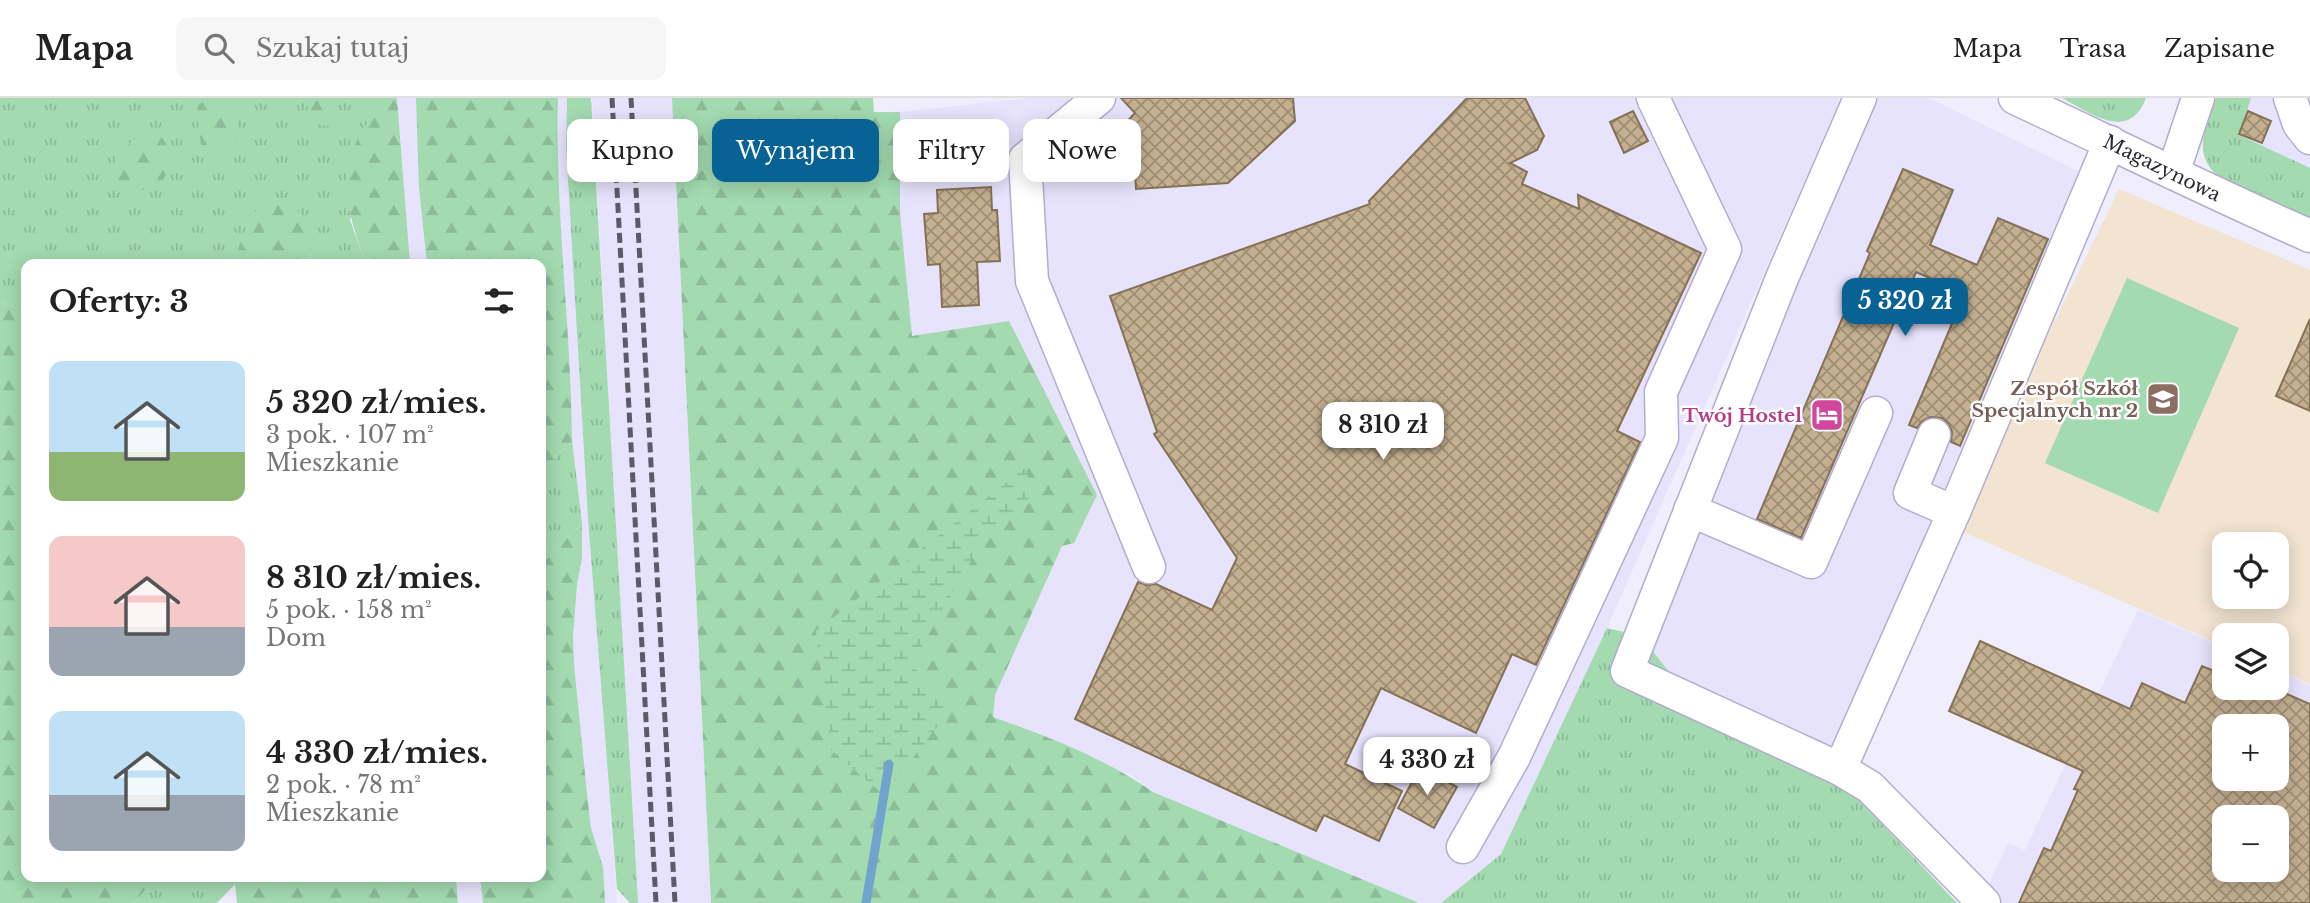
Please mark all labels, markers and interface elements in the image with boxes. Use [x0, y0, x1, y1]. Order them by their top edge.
search box [176, 17, 666, 80]
text: Mapa [35, 28, 134, 69]
icon: search [200, 29, 238, 67]
text: Szukaj tutaj [256, 32, 409, 64]
text: Mapa [1953, 34, 2022, 63]
text: Trasa [2060, 34, 2126, 63]
text: Zapisane [2164, 34, 2275, 63]
chip: Kupno [567, 119, 698, 182]
chip: Wynajem [712, 119, 879, 182]
chip: Filtry [893, 119, 1009, 182]
chip: Nowe [1023, 119, 1141, 182]
street label: Magazynowa [2100, 130, 2225, 206]
pin: 5 320 zł [1833, 278, 1977, 338]
icon: filters [480, 282, 518, 320]
text: Oferty: 3 [49, 283, 189, 320]
text: 5 320 zł [1858, 287, 1952, 315]
place label: Zespół Szkół Specjalnych nr 2 [1972, 377, 2138, 422]
school or university icon: Zespół Szkół Specjalnych nr 2 [2144, 380, 2182, 418]
text: 5 320 zł/mies. [266, 384, 487, 421]
icon: home [105, 389, 189, 473]
hotel icon: Twój Hostel [1808, 396, 1846, 434]
pin: 8 310 zł [1311, 402, 1455, 462]
place label: Twój Hostel [1682, 404, 1802, 427]
text: 8 310 zł [1338, 411, 1428, 439]
text: 3 pok. · 107 m² [266, 421, 434, 449]
text: Mieszkanie [266, 449, 399, 477]
map controls [2212, 532, 2289, 882]
button: locate [2212, 532, 2289, 609]
text: 8 310 zł/mies. [266, 559, 481, 596]
icon: home [105, 564, 189, 648]
text: 5 pok. · 158 m² [266, 596, 431, 624]
button: layers [2212, 623, 2289, 700]
text: Dom [266, 624, 326, 652]
button: + [2212, 714, 2289, 791]
text: 4 330 zł/mies. [266, 734, 488, 771]
pin: 4 330 zł [1355, 738, 1499, 797]
icon: home [105, 739, 189, 823]
text: 4 330 zł [1379, 746, 1475, 774]
text: 2 pok. · 78 m² [266, 771, 421, 799]
text: Mieszkanie [266, 799, 399, 827]
button: − [2212, 805, 2289, 882]

